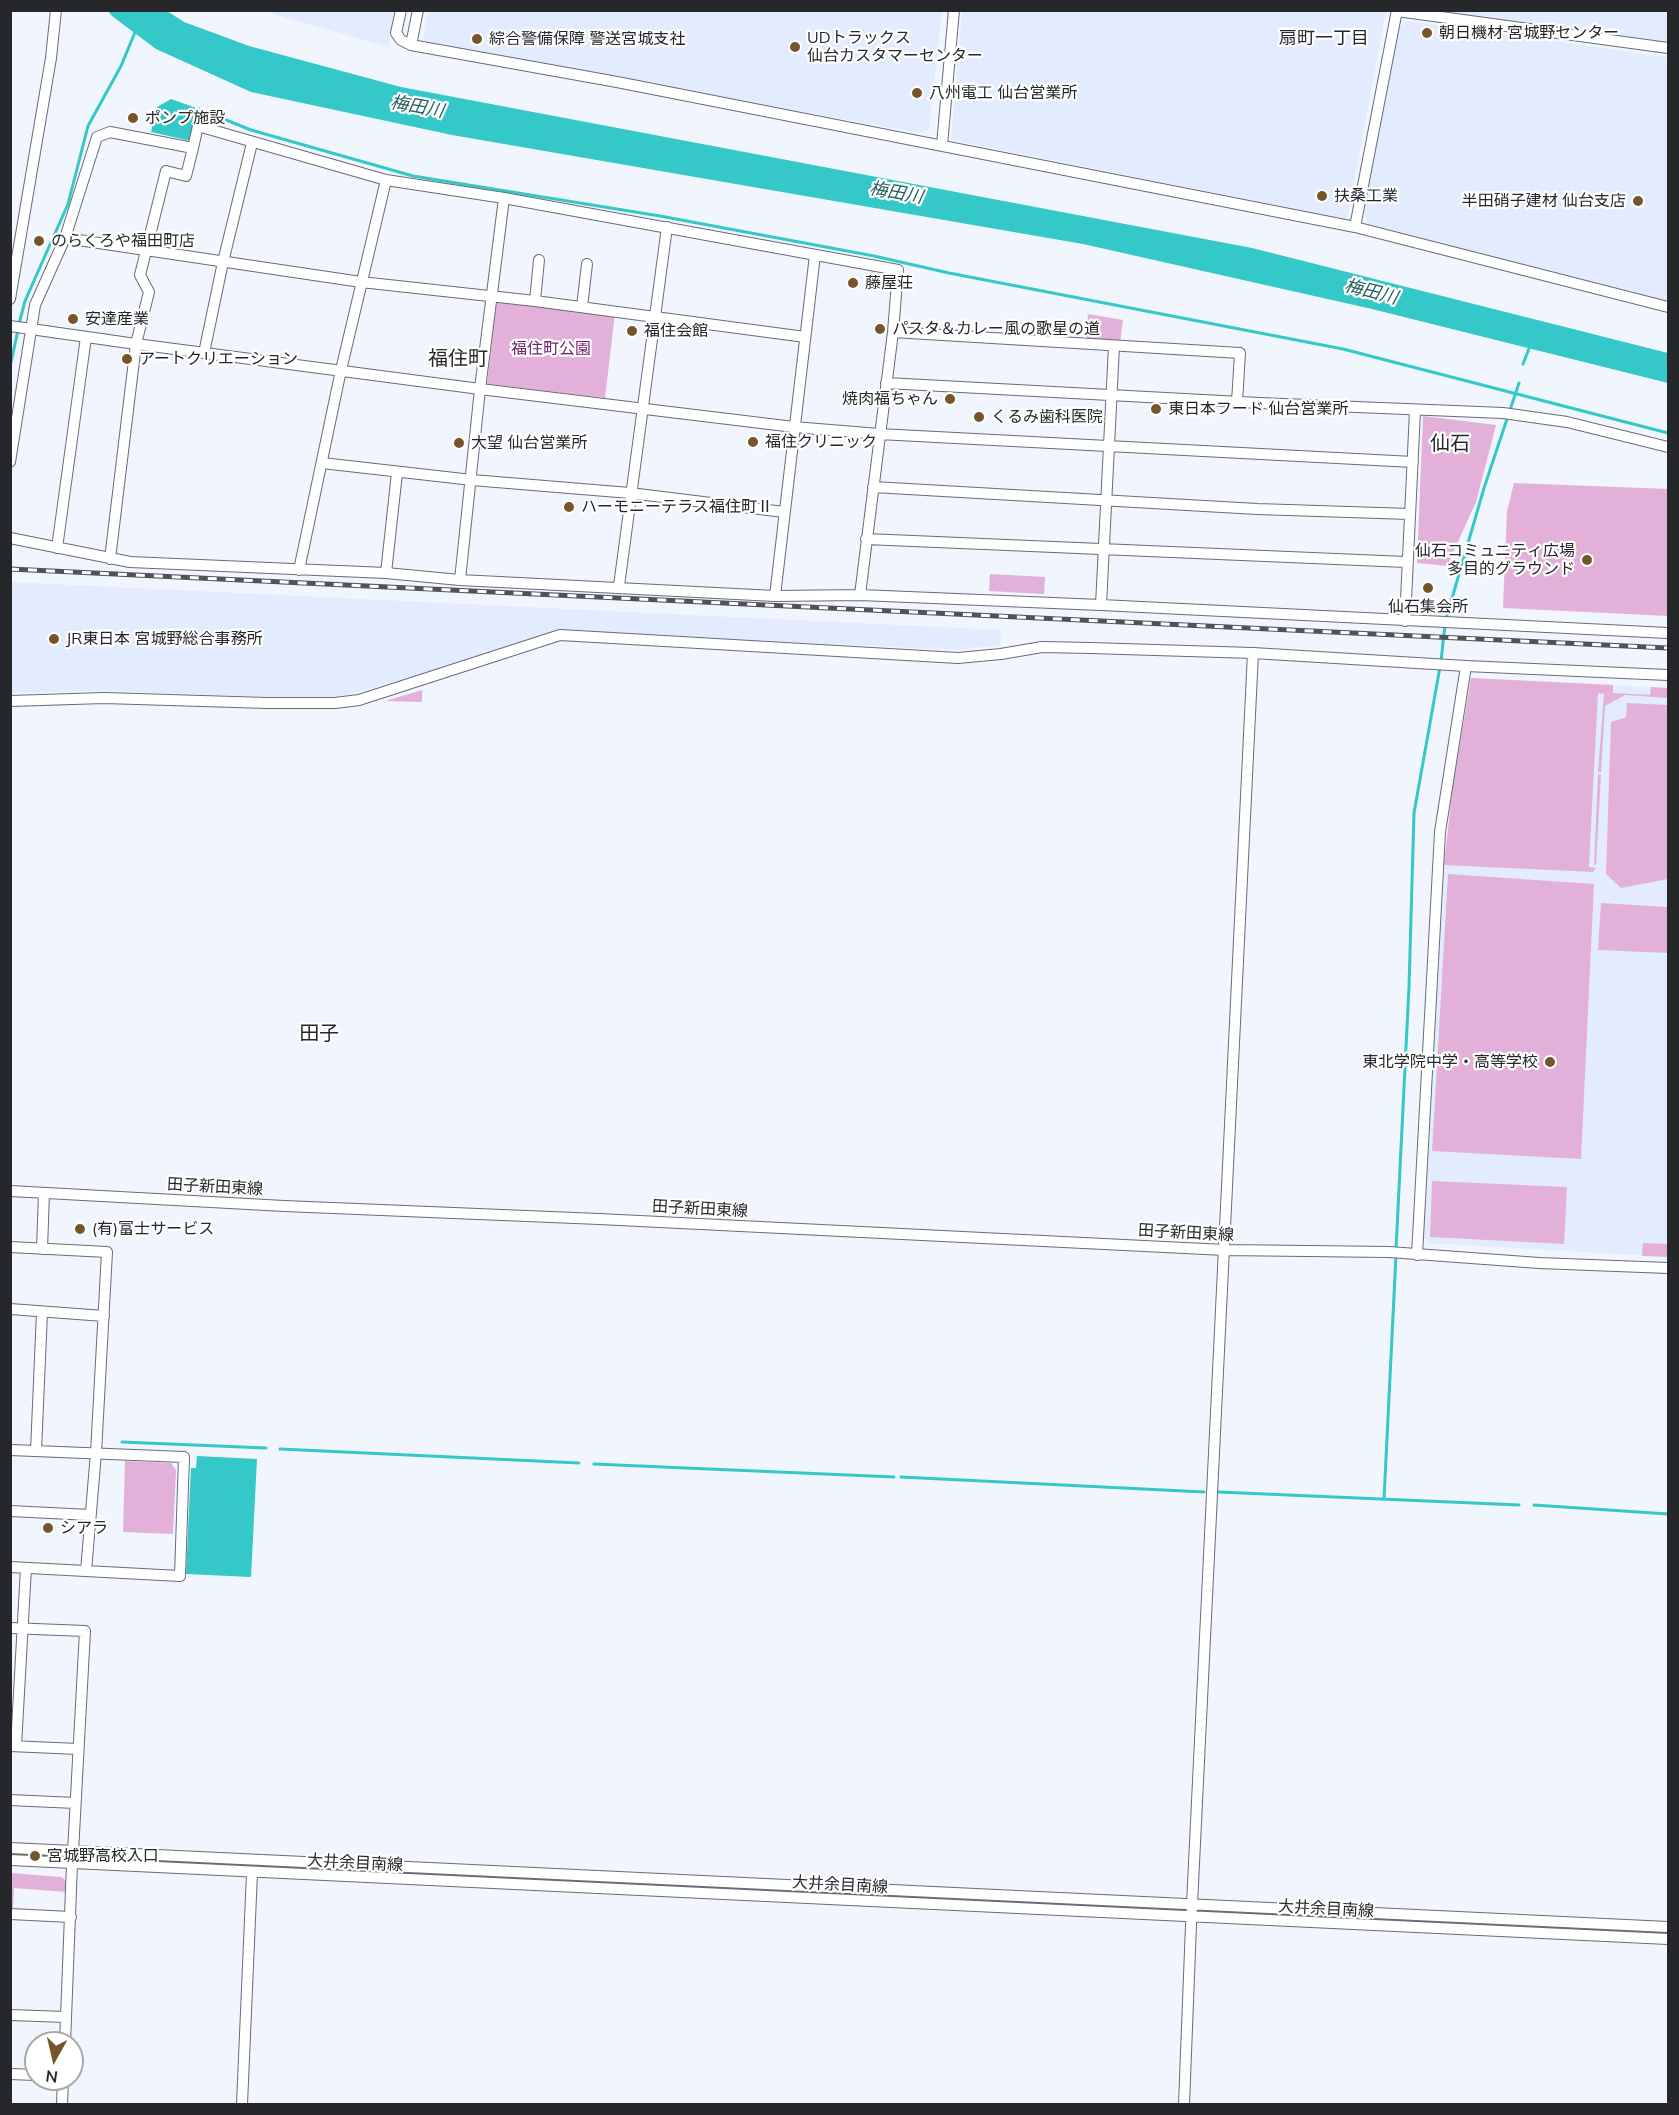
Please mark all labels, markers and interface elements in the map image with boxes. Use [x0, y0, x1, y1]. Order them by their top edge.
place label: 朝日機材 宮城野センター [1439, 23, 1619, 43]
marker: 朝日機材 宮城野センター [1420, 26, 1434, 40]
place label: UDトラックス 仙台カスタマーセンター [807, 28, 983, 66]
district label: 扇町一丁目 [1279, 28, 1369, 50]
place label: 綜合警備保障 警送宮城支社 [489, 29, 685, 49]
marker: 綜合警備保障 警送宮城支社 [470, 32, 484, 46]
marker: UDトラックス 仙台カスタマーセンター [788, 40, 802, 54]
place label: 八州電工 仙台営業所 [929, 83, 1077, 103]
marker: 八州電工 仙台営業所 [910, 86, 924, 100]
water label: 梅田川 [389, 92, 445, 122]
place label: ポンプ施設 [145, 108, 225, 128]
marker: ポンプ施設 [126, 111, 140, 125]
water label: 梅田川 [868, 178, 924, 208]
place label: 扶桑工業 [1334, 186, 1398, 206]
marker: 扶桑工業 [1315, 189, 1329, 203]
place label: 半田硝子建材 仙台支店 [1462, 191, 1626, 211]
marker: 半田硝子建材 仙台支店 [1631, 194, 1645, 208]
place label: のらくろや福田町店 [51, 231, 195, 251]
marker: のらくろや福田町店 [32, 234, 46, 248]
place label: 藤屋荘 [865, 273, 913, 293]
water label: 梅田川 [1342, 275, 1400, 309]
marker: 藤屋荘 [846, 276, 860, 290]
place label: 安達産業 [85, 309, 149, 329]
marker: 安達産業 [66, 312, 80, 326]
place label: パスタ＆カレー風の歌星の道 [892, 319, 1100, 339]
place label: 福住会館 [644, 321, 708, 341]
marker: パスタ＆カレー風の歌星の道 [873, 322, 887, 336]
marker: 福住会館 [625, 324, 639, 338]
park label: 福住町公園 [511, 339, 591, 359]
district label: 福住町 [428, 347, 488, 371]
place label: アートクリエーション [139, 349, 298, 369]
marker: アートクリエーション [120, 352, 134, 366]
place label: 焼肉福ちゃん [842, 389, 938, 409]
marker: 焼肉福ちゃん [943, 392, 957, 406]
place label: 東日本フード 仙台営業所 [1168, 399, 1348, 419]
marker: 東日本フード 仙台営業所 [1149, 402, 1163, 416]
place label: くるみ歯科医院 [991, 407, 1103, 427]
marker: くるみ歯科医院 [972, 410, 986, 424]
place label: 福住クリニック [765, 432, 877, 452]
district label: 仙石 [1430, 432, 1470, 456]
place label: 大望 仙台営業所 [471, 433, 587, 453]
marker: 福住クリニック [746, 435, 760, 449]
marker: 大望 仙台営業所 [452, 436, 466, 450]
place label: ハーモニーテラス福住町Ⅱ [581, 497, 773, 517]
marker: ハーモニーテラス福住町Ⅱ [562, 500, 576, 514]
place label: 仙石コミュニティ広場 多目的グラウンド [1415, 541, 1575, 579]
marker: 仙石コミュニティ広場 多目的グラウンド [1580, 553, 1594, 567]
marker: 仙石集会所 [1421, 581, 1435, 595]
place label: 仙石集会所 [1388, 597, 1468, 617]
place label: JR東日本 宮城野総合事務所 [66, 629, 263, 649]
marker: JR東日本 宮城野総合事務所 [47, 632, 61, 646]
district label: 田子 [299, 1022, 339, 1046]
place label: 東北学院中学・高等学校 [1362, 1052, 1538, 1072]
marker: 東北学院中学・高等学校 [1543, 1055, 1557, 1069]
street label: 田子新田東線 [167, 1175, 263, 1199]
street label: 田子新田東線 [652, 1197, 748, 1221]
place label: (有)富士サービス [92, 1219, 214, 1239]
street label: 田子新田東線 [1138, 1221, 1234, 1245]
marker: (有)富士サービス [73, 1222, 87, 1236]
place label: シアラ [60, 1518, 108, 1538]
marker: シアラ [41, 1521, 55, 1535]
place label: 宮城野高校入口 [47, 1846, 159, 1866]
marker: 宮城野高校入口 [28, 1849, 42, 1863]
street label: 大井余目南線 [307, 1851, 403, 1875]
street label: 大井余目南線 [792, 1873, 888, 1897]
street label: 大井余目南線 [1278, 1897, 1374, 1921]
north arrow [24, 2031, 84, 2091]
text: N [44, 2066, 59, 2088]

